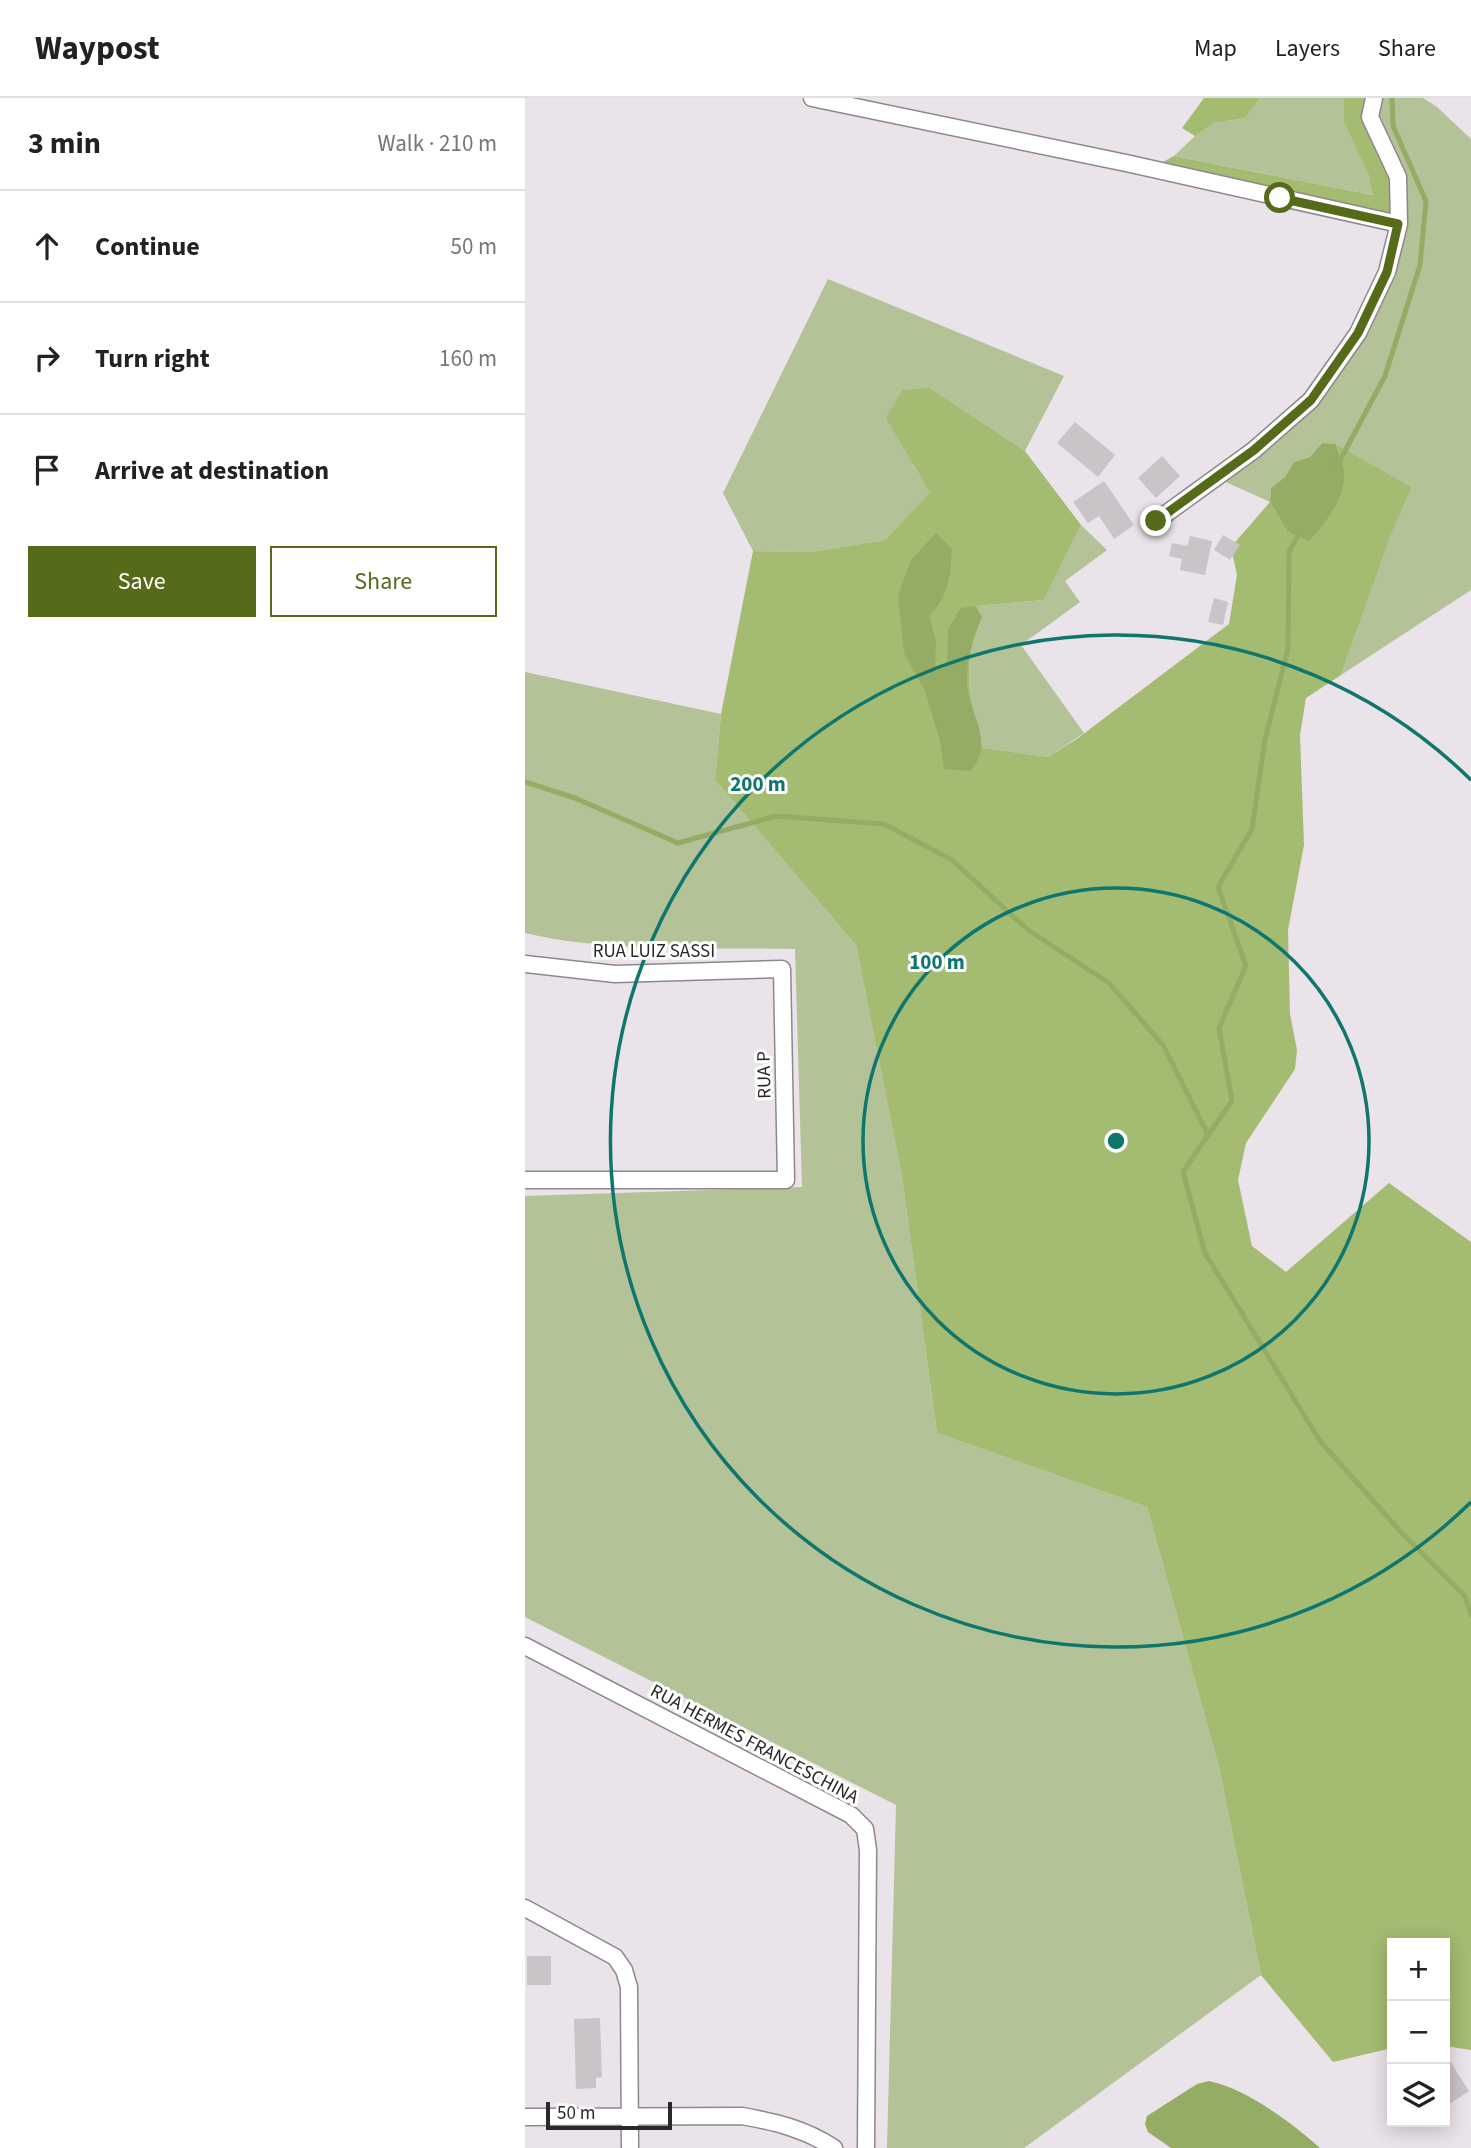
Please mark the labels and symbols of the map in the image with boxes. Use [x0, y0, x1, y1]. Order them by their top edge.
route start [1264, 182, 1295, 213]
route end [1140, 505, 1171, 536]
text: 200 m [730, 769, 786, 799]
street label: RUA LUIZ SASSI [593, 938, 715, 965]
text: 100 m [909, 947, 965, 977]
street label: RUA P [751, 1051, 778, 1099]
centre of rings [1104, 1129, 1128, 1153]
street label: RUA HERMES FRANCESCHINA [645, 1678, 864, 1811]
scale bar [546, 2099, 672, 2131]

